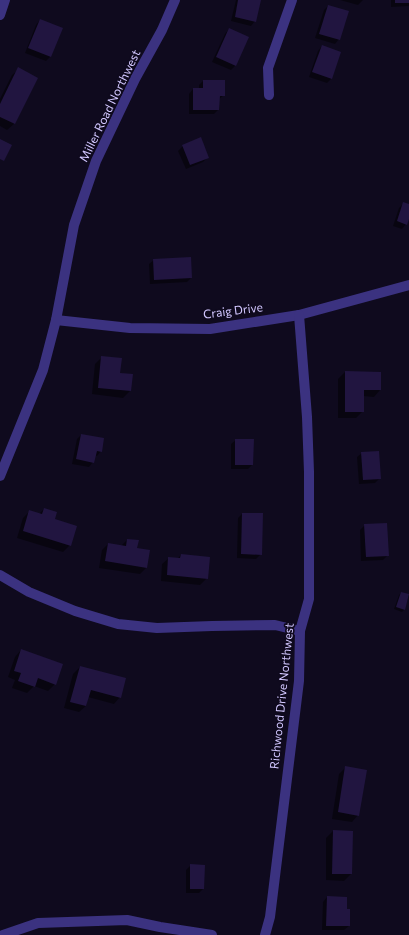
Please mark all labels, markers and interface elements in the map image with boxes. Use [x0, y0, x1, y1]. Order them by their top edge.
street label: Miller Road Northwest [76, 47, 142, 164]
street label: Craig Drive [202, 299, 264, 321]
street label: Richwood Drive Northwest [266, 622, 296, 770]

